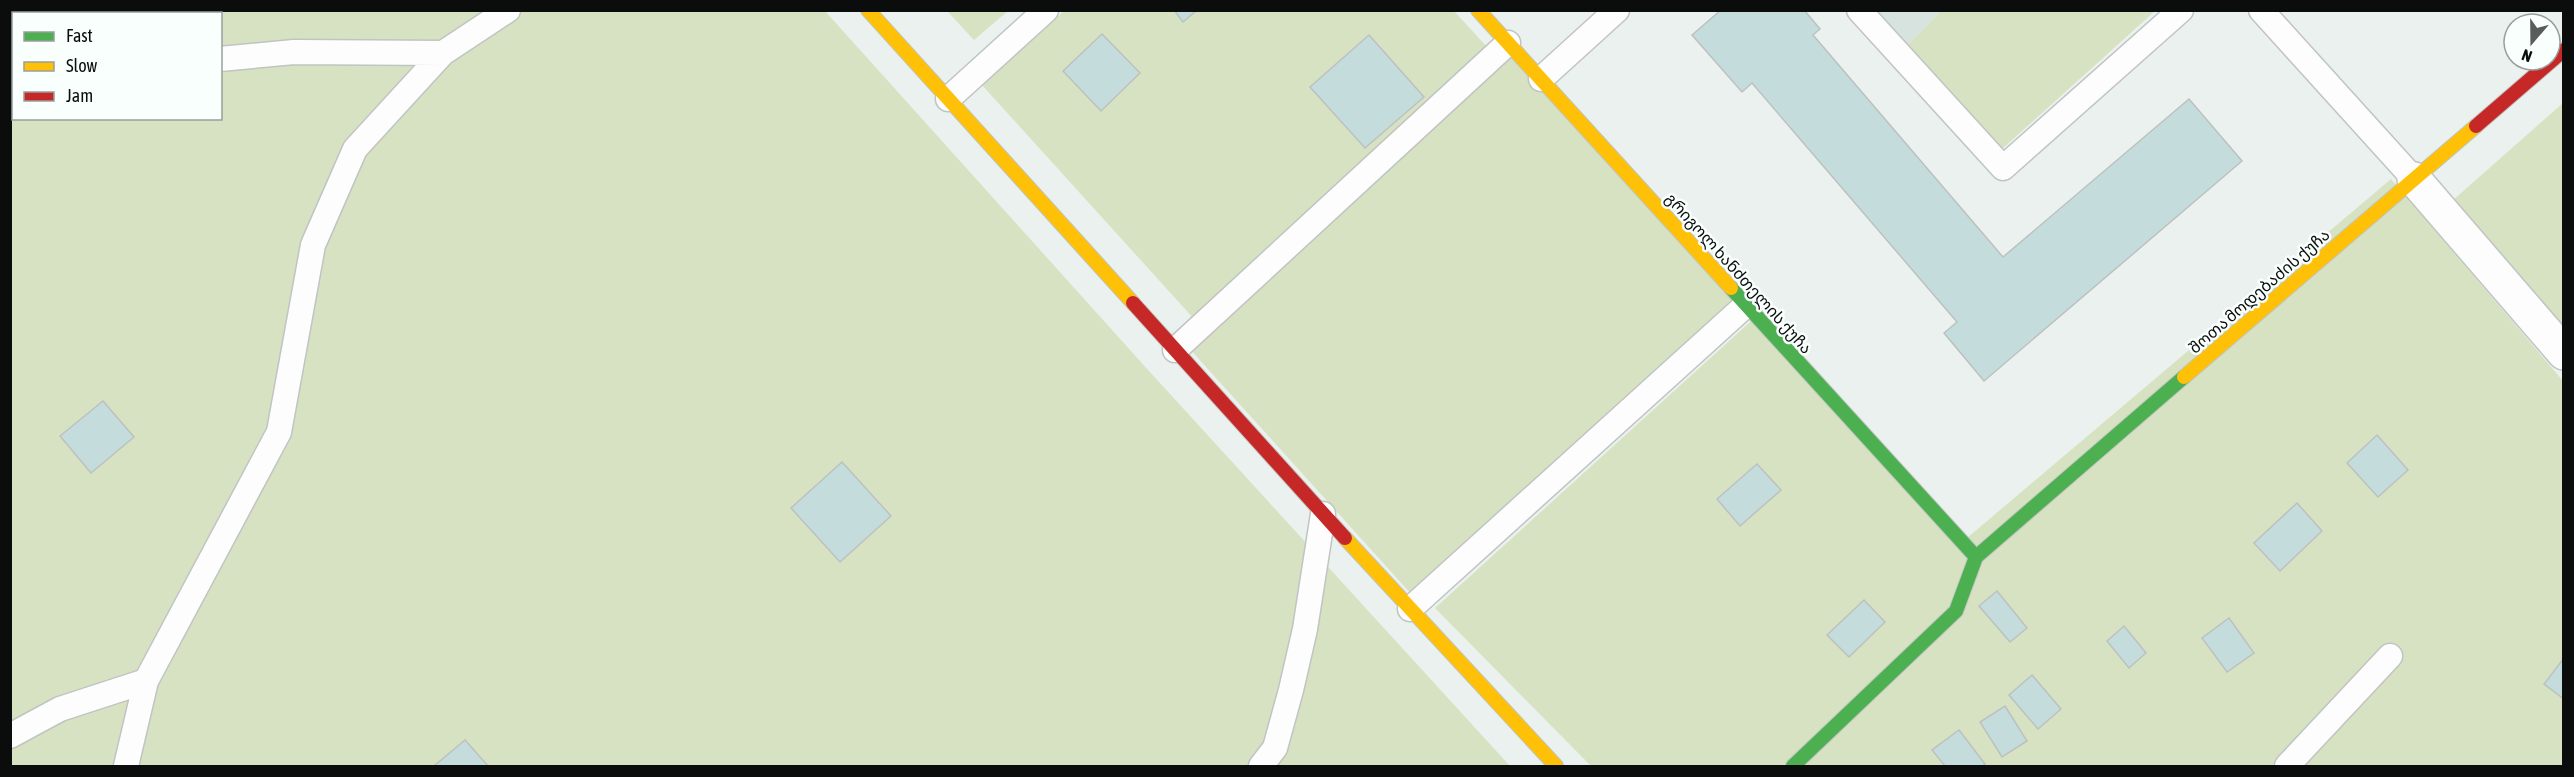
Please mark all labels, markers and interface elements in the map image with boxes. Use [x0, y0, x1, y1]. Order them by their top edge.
legend [12, 12, 222, 120]
north arrow [2502, 12, 2562, 72]
text: Fast [66, 25, 93, 46]
text: N [2519, 46, 2534, 66]
text: Slow [66, 55, 97, 76]
text: Jam [66, 85, 93, 106]
street label: გრიგოლ ხანძთელის ქუჩა [1661, 189, 1816, 358]
street label: შოთა მოდებაძის ქუჩა [2185, 225, 2334, 358]

